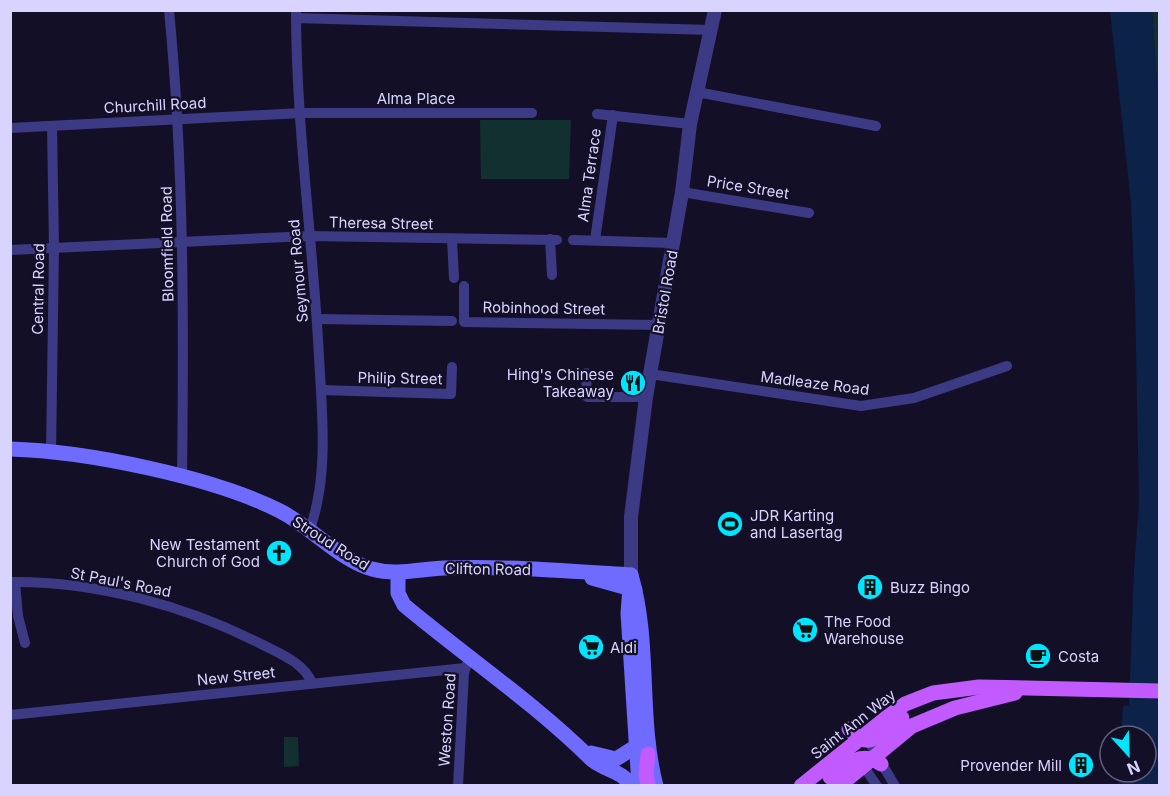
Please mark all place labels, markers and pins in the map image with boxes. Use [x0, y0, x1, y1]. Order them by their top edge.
place label: Hing's Chinese Takeaway [507, 365, 615, 401]
restaurant icon: Hing's Chinese Takeaway [618, 368, 648, 398]
place label: JDR Karting and Lasertag [750, 506, 843, 542]
sports icon: JDR Karting and Lasertag [715, 509, 745, 539]
place label: New Testament Church of God [149, 535, 260, 571]
church icon: New Testament Church of God [264, 538, 294, 568]
building icon: Buzz Bingo [855, 572, 885, 602]
place label: Buzz Bingo [890, 578, 970, 597]
place label: The Food Warehouse [824, 612, 904, 648]
supermarket icon: The Food Warehouse [790, 615, 820, 645]
supermarket icon: Aldi [576, 632, 606, 662]
place label: Aldi [610, 638, 637, 657]
cafe icon: Costa [1023, 641, 1053, 671]
place label: Costa [1058, 647, 1099, 666]
building icon: Provender Mill [1066, 750, 1096, 780]
place label: Provender Mill [960, 756, 1062, 775]

